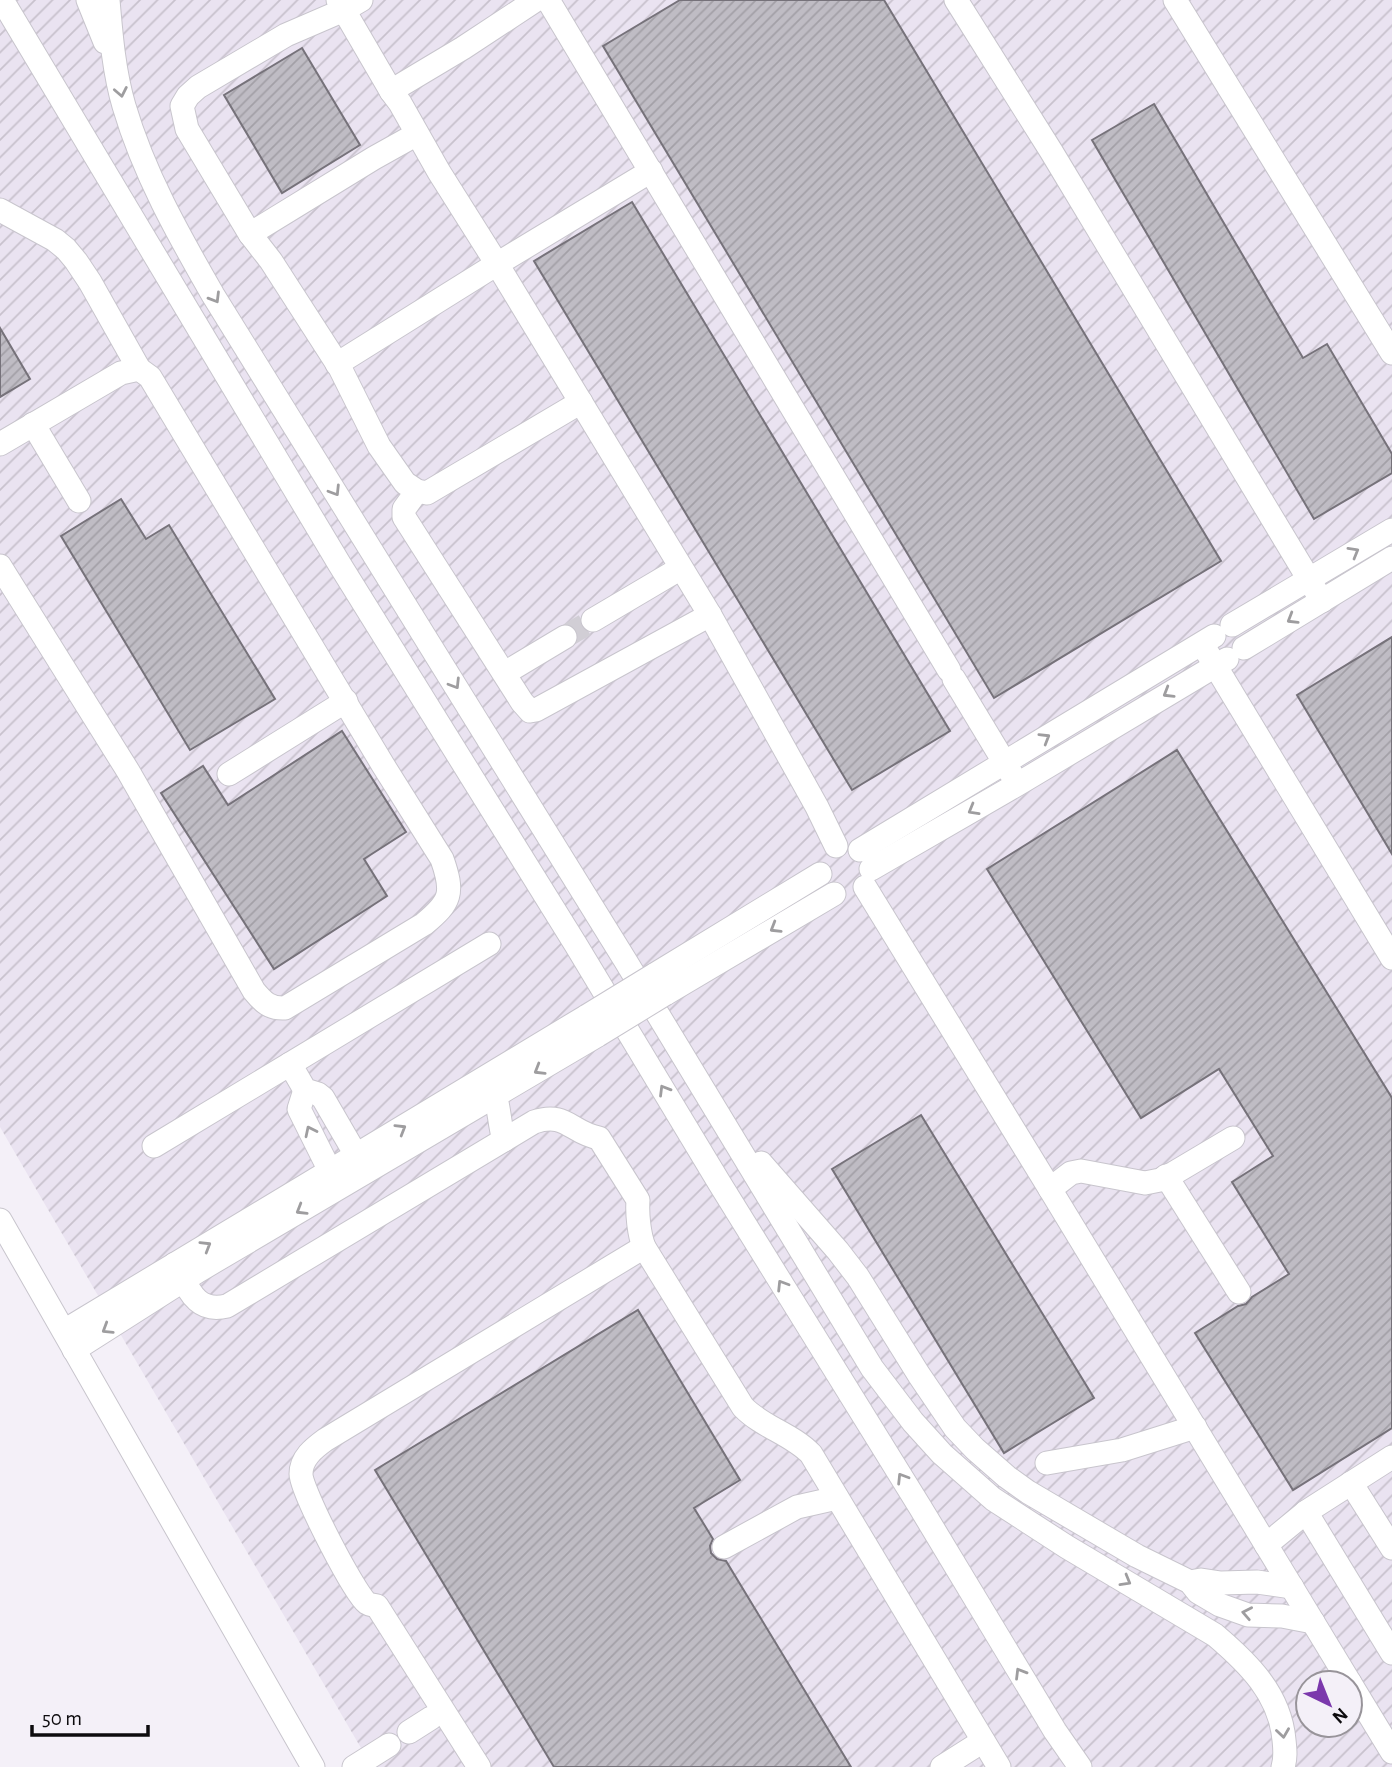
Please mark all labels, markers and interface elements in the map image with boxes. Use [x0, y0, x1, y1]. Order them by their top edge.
one-way arrow [112, 86, 127, 98]
one-way arrow [207, 290, 220, 303]
one-way arrow [327, 483, 340, 496]
one-way arrow [1346, 548, 1359, 561]
one-way arrow [1286, 611, 1299, 624]
one-way arrow [446, 677, 459, 690]
one-way arrow [1163, 685, 1176, 698]
one-way arrow [1037, 734, 1050, 747]
one-way arrow [968, 802, 980, 815]
one-way arrow [770, 920, 783, 933]
one-way arrow [534, 1061, 547, 1074]
one-way arrow [659, 1085, 672, 1098]
one-way arrow [394, 1124, 407, 1137]
one-way arrow [304, 1126, 318, 1138]
one-way arrow [296, 1202, 309, 1215]
one-way arrow [199, 1241, 212, 1254]
one-way arrow [778, 1279, 791, 1292]
one-way arrow [102, 1321, 115, 1334]
one-way arrow [898, 1473, 911, 1486]
one-way arrow [1118, 1573, 1131, 1586]
one-way arrow [1241, 1606, 1253, 1621]
one-way arrow [1015, 1667, 1028, 1680]
north arrow [1294, 1669, 1364, 1739]
scale bar [32, 1694, 147, 1738]
text: N [1328, 1704, 1351, 1727]
text: 50 m [42, 1708, 82, 1729]
one-way arrow [1275, 1727, 1290, 1739]

